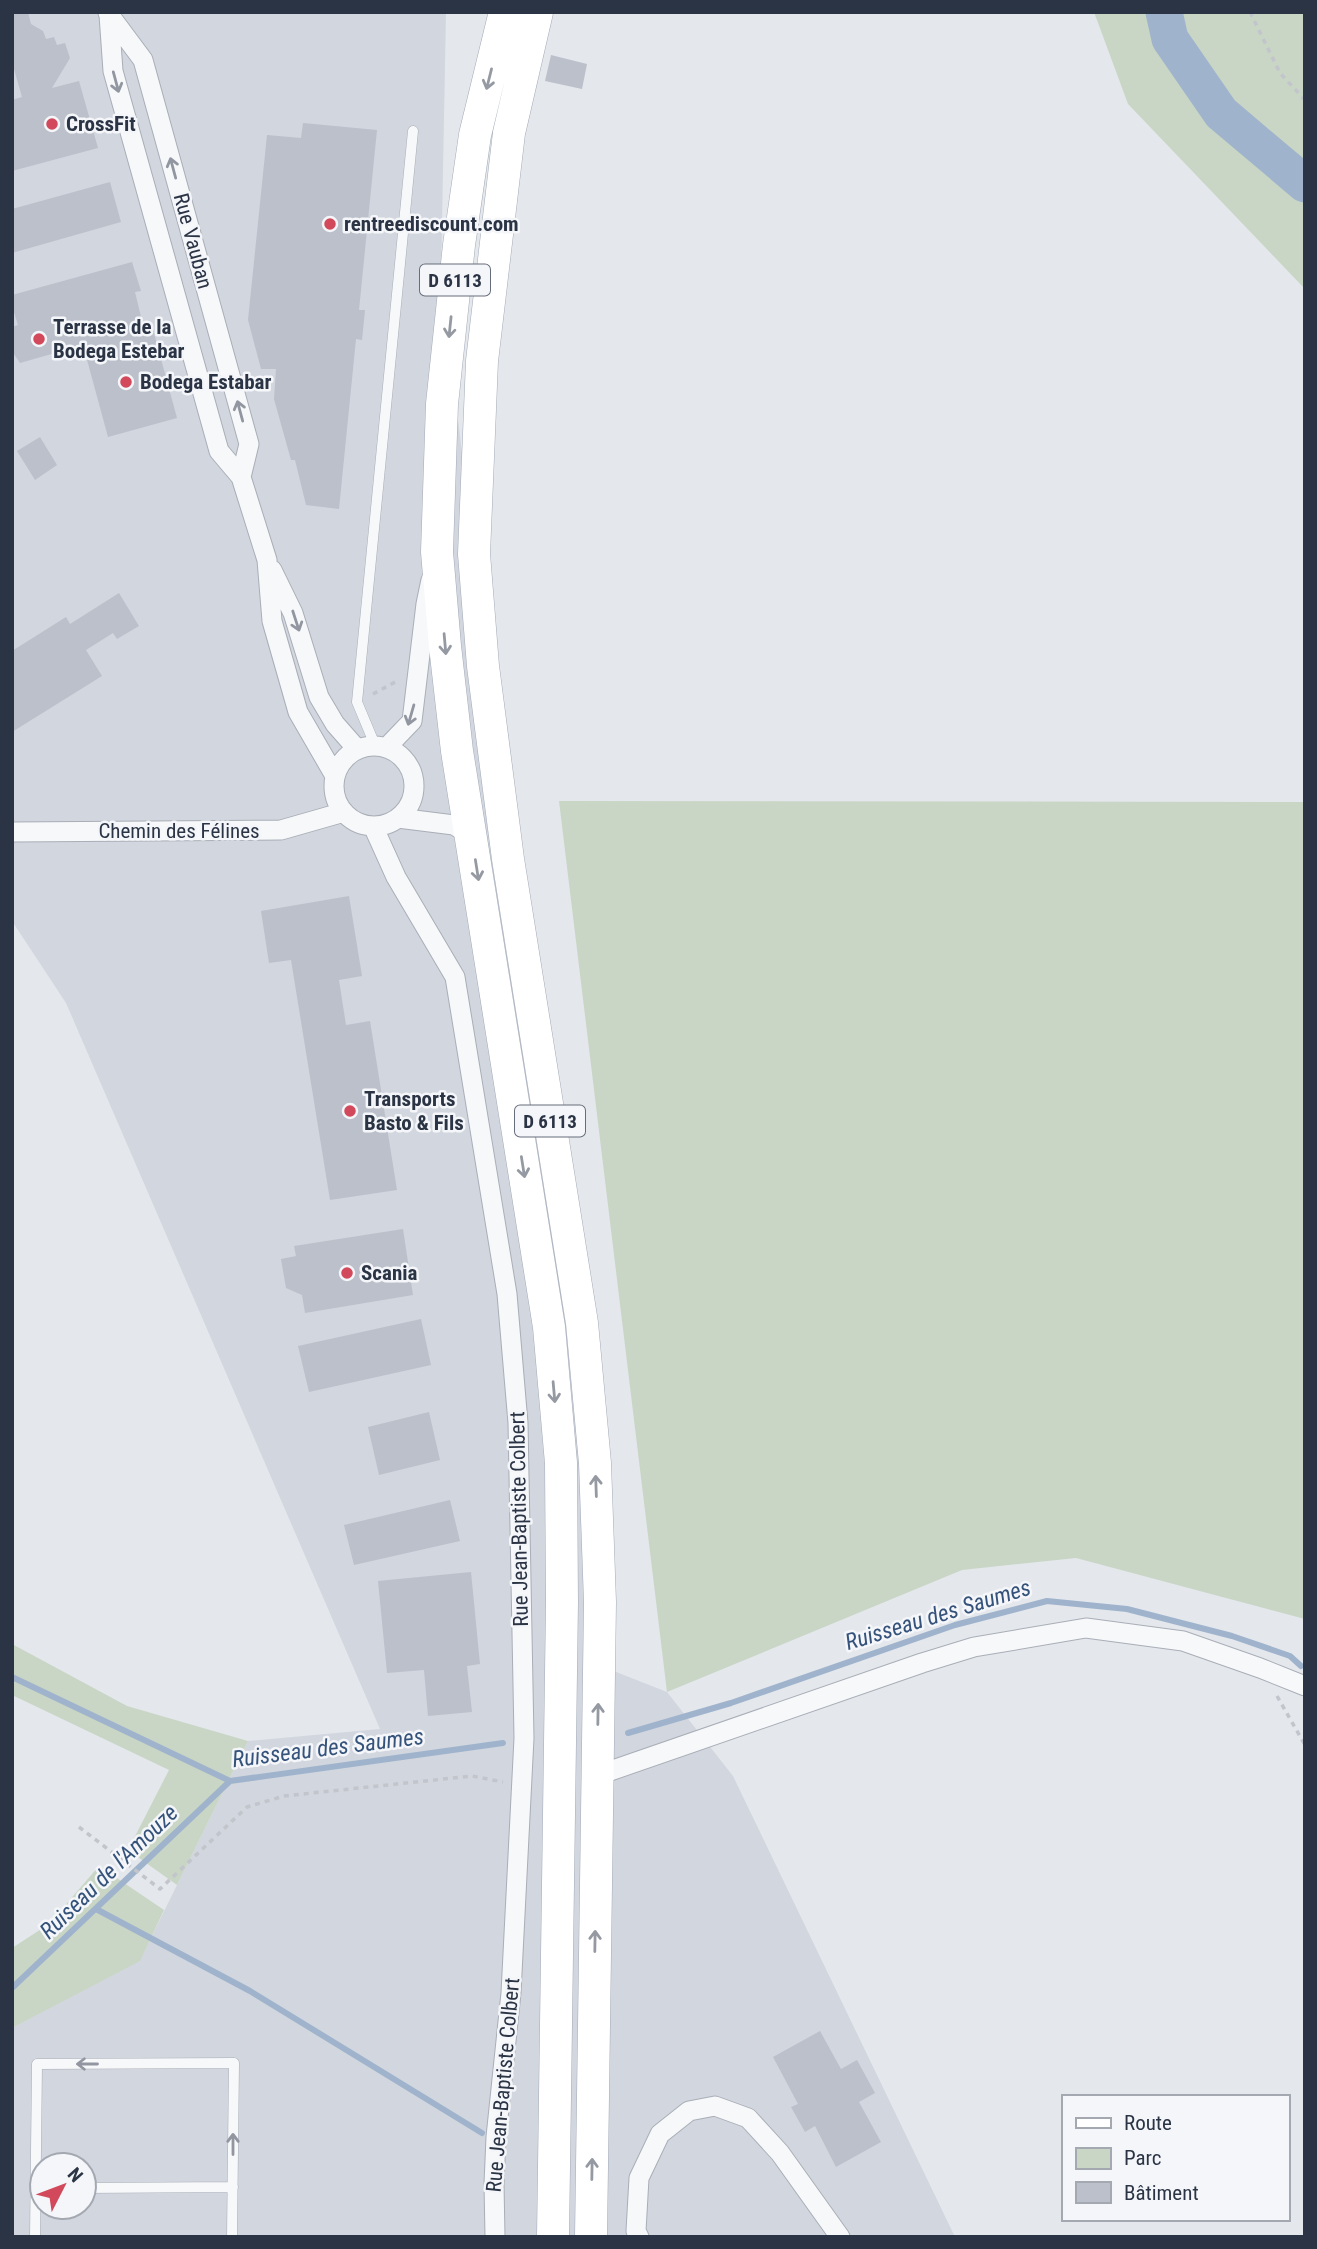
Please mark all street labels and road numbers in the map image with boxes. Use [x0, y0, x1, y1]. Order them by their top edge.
street label: Rue Vauban [169, 191, 217, 291]
road number: D 6113 [420, 264, 490, 296]
street label: Chemin des Félines [98, 819, 260, 843]
road number: D 6113 [515, 1106, 585, 1136]
street label: Rue Jean-Baptiste Colbert [505, 1411, 533, 1627]
street label: Rue Jean-Baptiste Colbert [482, 1977, 524, 2193]

